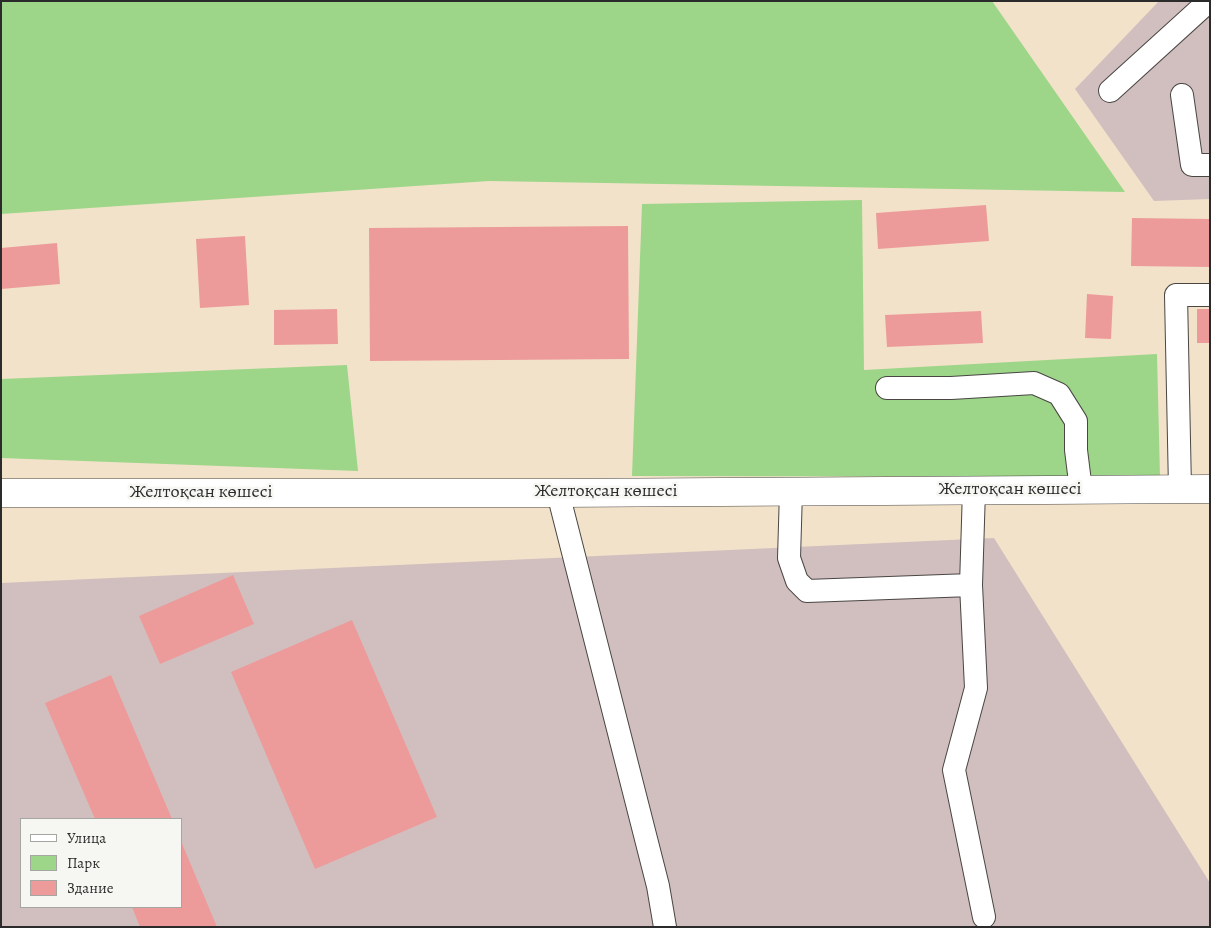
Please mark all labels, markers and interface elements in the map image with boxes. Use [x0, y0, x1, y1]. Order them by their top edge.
street label: Желтоқсан көшесі [938, 479, 1082, 501]
street label: Желтоқсан көшесі [534, 481, 678, 503]
street label: Желтоқсан көшесі [129, 482, 273, 504]
legend [20, 818, 182, 908]
text: Улица [67, 828, 106, 848]
text: Парк [67, 853, 100, 873]
text: Здание [67, 878, 114, 898]

